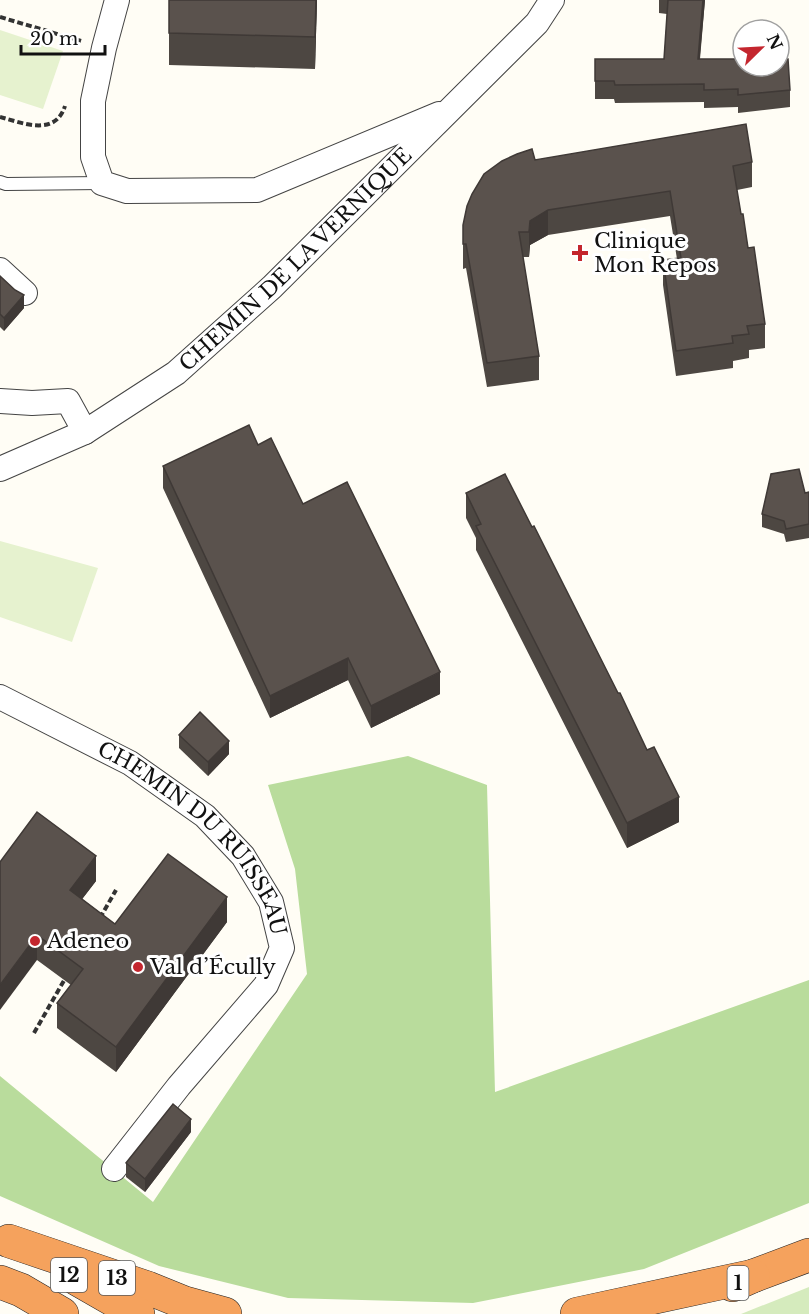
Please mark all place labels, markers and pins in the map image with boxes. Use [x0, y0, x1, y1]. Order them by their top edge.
place label: Clinique Mon Repos [594, 228, 717, 278]
marker: Clinique Mon Repos [571, 244, 589, 262]
place label: Adeneo [46, 928, 129, 954]
marker: Adeneo [28, 934, 42, 948]
place label: Val d’Écully [149, 954, 277, 980]
marker: Val d’Écully [131, 960, 145, 974]

